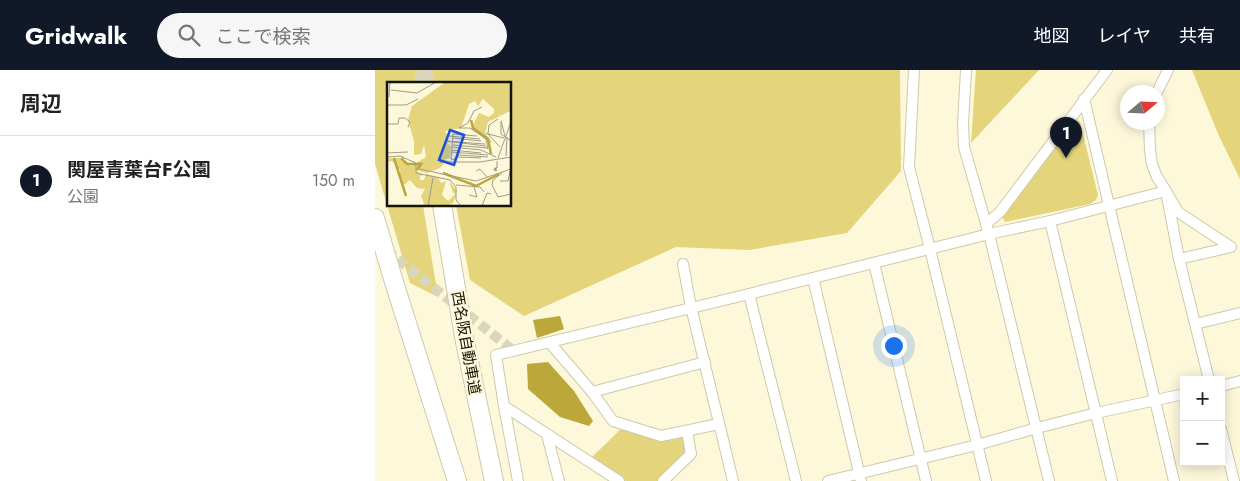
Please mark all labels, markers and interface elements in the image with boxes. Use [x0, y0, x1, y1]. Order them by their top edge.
search box [157, 13, 507, 58]
text: Gridwalk [25, 18, 127, 53]
icon: search [175, 21, 203, 49]
text: ここで検索 [215, 23, 310, 50]
text: 地図 [1034, 23, 1070, 49]
text: レイヤ [1098, 23, 1151, 49]
text: 共有 [1179, 23, 1215, 49]
inset map [387, 82, 511, 206]
north arrow [1120, 85, 1165, 130]
text: 周辺 [20, 89, 62, 119]
pin: 1 [1050, 117, 1082, 158]
text: 関屋青葉台F公園 [67, 156, 211, 183]
text: 1 [32, 169, 40, 192]
text: 150 m [312, 169, 355, 192]
text: 公園 [67, 185, 99, 208]
street label: 西名阪自動車道 [446, 289, 486, 397]
your location [881, 333, 907, 359]
map controls [1180, 376, 1225, 466]
button: + [1180, 376, 1225, 421]
button: − [1180, 421, 1225, 466]

